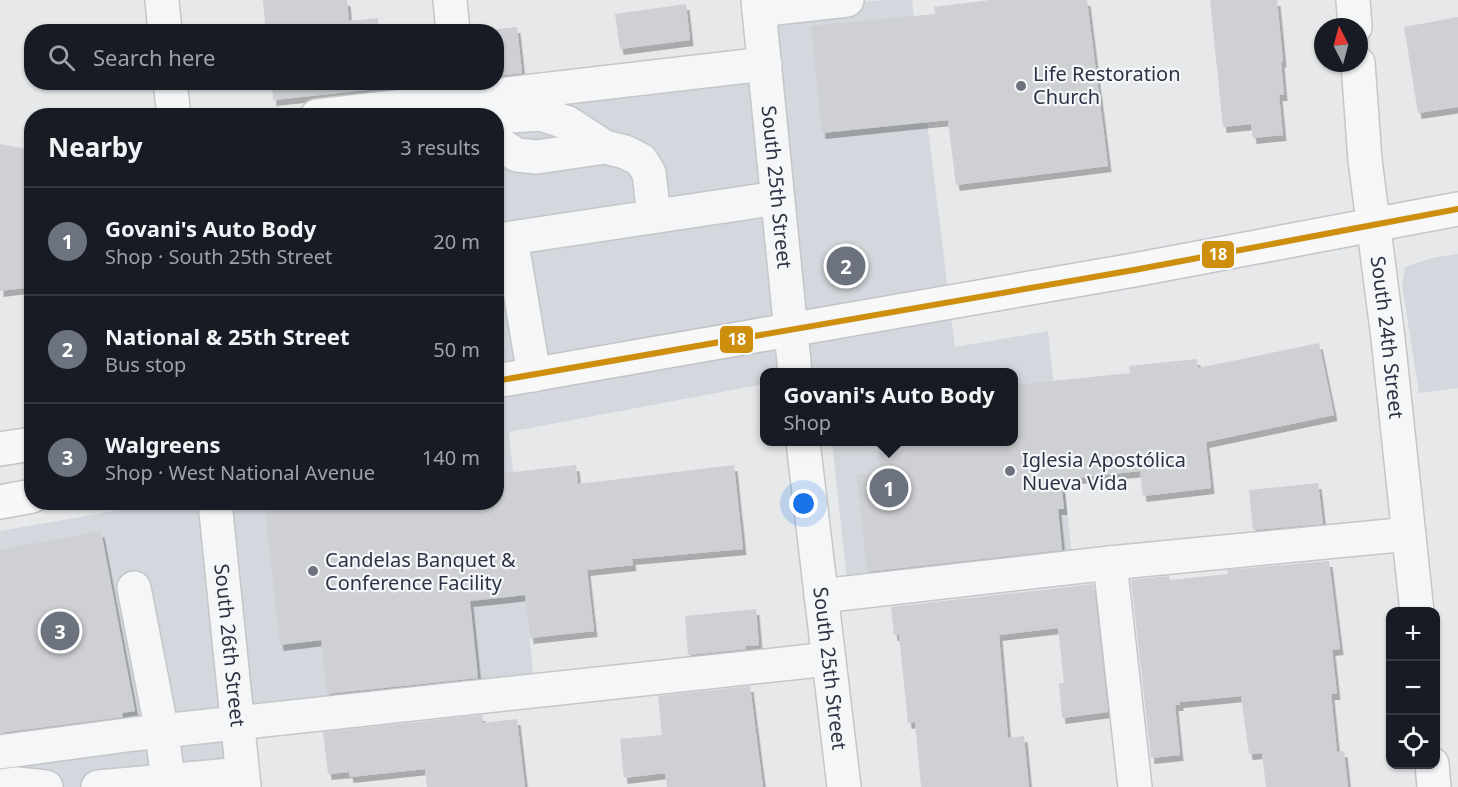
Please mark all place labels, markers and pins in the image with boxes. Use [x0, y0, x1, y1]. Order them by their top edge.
place label: Life Restoration Church [1033, 60, 1181, 110]
marker: Life Restoration Church [1014, 79, 1028, 93]
pin: 2 [826, 244, 866, 288]
place label: Iglesia Apostólica Nueva Vida [1022, 446, 1186, 496]
marker: Iglesia Apostólica Nueva Vida [1003, 464, 1017, 478]
pin: 1 [870, 466, 908, 510]
place label: Candelas Banquet & Conference Facility [325, 546, 516, 596]
marker: Candelas Banquet & Conference Facility [306, 564, 320, 578]
pin: 3 [40, 608, 80, 654]

